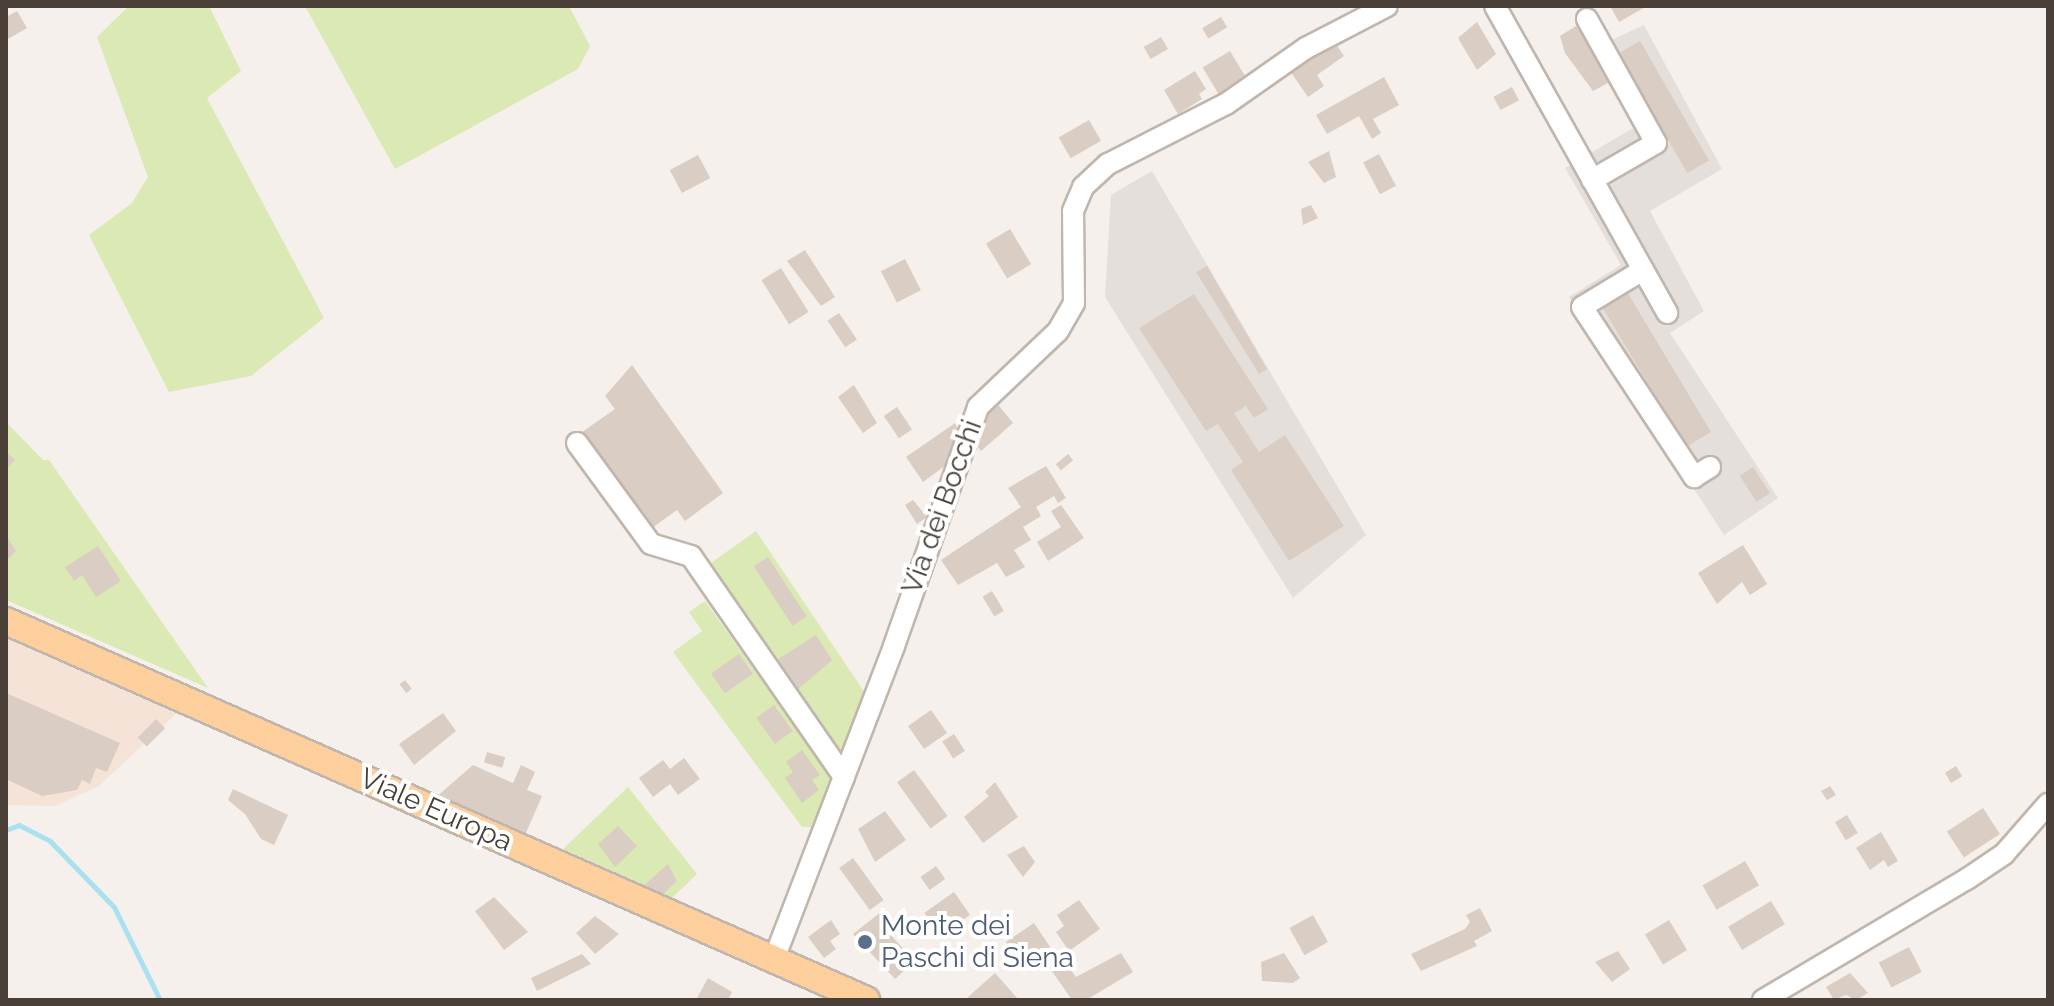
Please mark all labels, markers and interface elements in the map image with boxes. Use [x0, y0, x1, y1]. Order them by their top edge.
street label: Via dei Bocchi [895, 415, 989, 599]
street label: Viale Europa [354, 761, 518, 859]
place label: Monte dei Paschi di Siena [881, 909, 1074, 975]
marker: Monte dei Paschi di Siena [856, 933, 874, 951]

